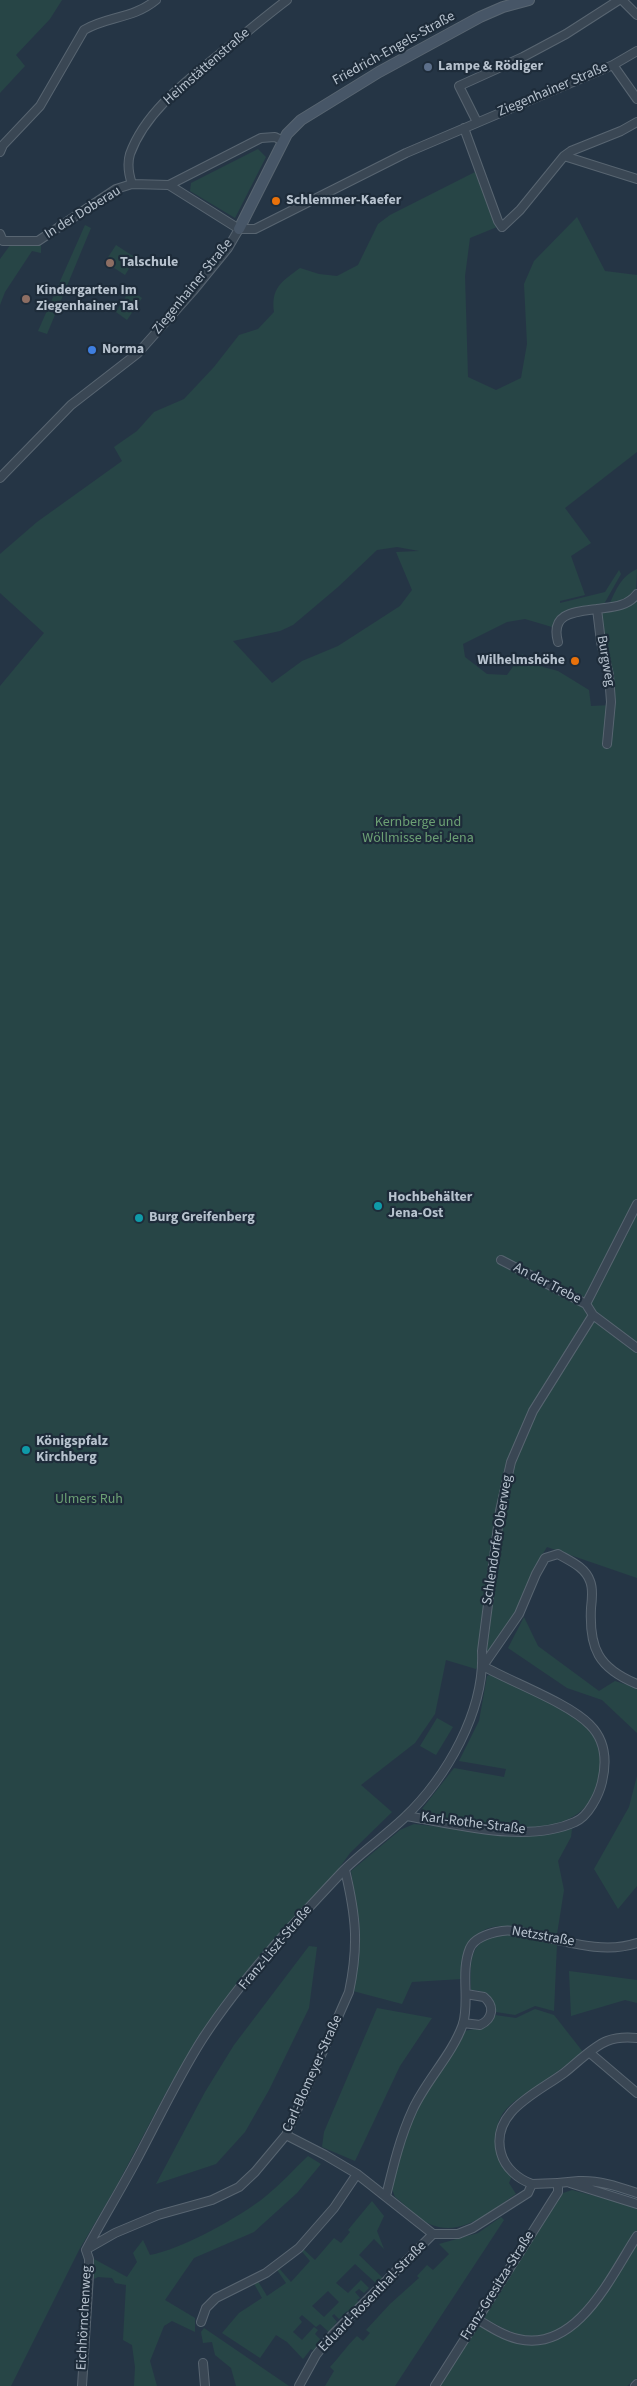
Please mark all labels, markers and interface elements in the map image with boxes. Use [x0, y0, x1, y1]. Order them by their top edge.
street label: Friedrich-Engels-Straße [330, 8, 458, 90]
street label: Heimstättenstraße [161, 25, 253, 109]
place label: Lampe & Rödiger [438, 59, 543, 75]
street label: Ziegenhainer Straße [495, 59, 611, 121]
marker: Lampe & Rödiger [422, 61, 434, 73]
street label: In der Doberau [42, 183, 124, 243]
place label: Schlemmer-Kaefer [286, 193, 401, 209]
marker: Schlemmer-Kaefer [270, 195, 282, 207]
street label: Ziegenhainer Straße [149, 236, 237, 338]
place label: Talschule [120, 255, 178, 271]
marker: Talschule [104, 257, 116, 269]
place label: Kindergarten Im Ziegenhainer Tal [36, 283, 138, 316]
marker: Kindergarten Im Ziegenhainer Tal [20, 293, 32, 305]
place label: Norma [102, 342, 144, 358]
marker: Norma [86, 344, 98, 356]
street label: Burgweg [592, 634, 618, 688]
place label: Wilhelmshöhe [477, 653, 565, 669]
marker: Wilhelmshöhe [569, 655, 581, 667]
park label: Kernberge und Wöllmisse bei Jena [362, 815, 474, 848]
place label: Hochbehälter Jena-Ost [388, 1190, 472, 1222]
marker: Hochbehälter Jena-Ost [372, 1200, 384, 1212]
place label: Burg Greifenberg [149, 1210, 255, 1226]
marker: Burg Greifenberg [133, 1212, 145, 1224]
street label: An der Trebe [510, 1260, 584, 1308]
place label: Königspfalz Kirchberg [36, 1434, 108, 1466]
marker: Königspfalz Kirchberg [20, 1444, 32, 1456]
street label: Schlendorfer Oberweg [479, 1474, 517, 1606]
park label: Ulmers Ruh [55, 1492, 123, 1508]
street label: Karl-Rothe-Straße [420, 1809, 526, 1839]
street label: Franz-Liszt-Straße [236, 1902, 316, 1994]
street label: Netzstraße [510, 1923, 576, 1951]
street label: Carl-Blomeyer-Straße [280, 2013, 346, 2135]
street label: Franz-Gresitza-Straße [458, 2228, 538, 2344]
street label: Eduard-Rosenthal-Straße [316, 2238, 430, 2356]
street label: Eichhörnchenweg [74, 2265, 96, 2371]

